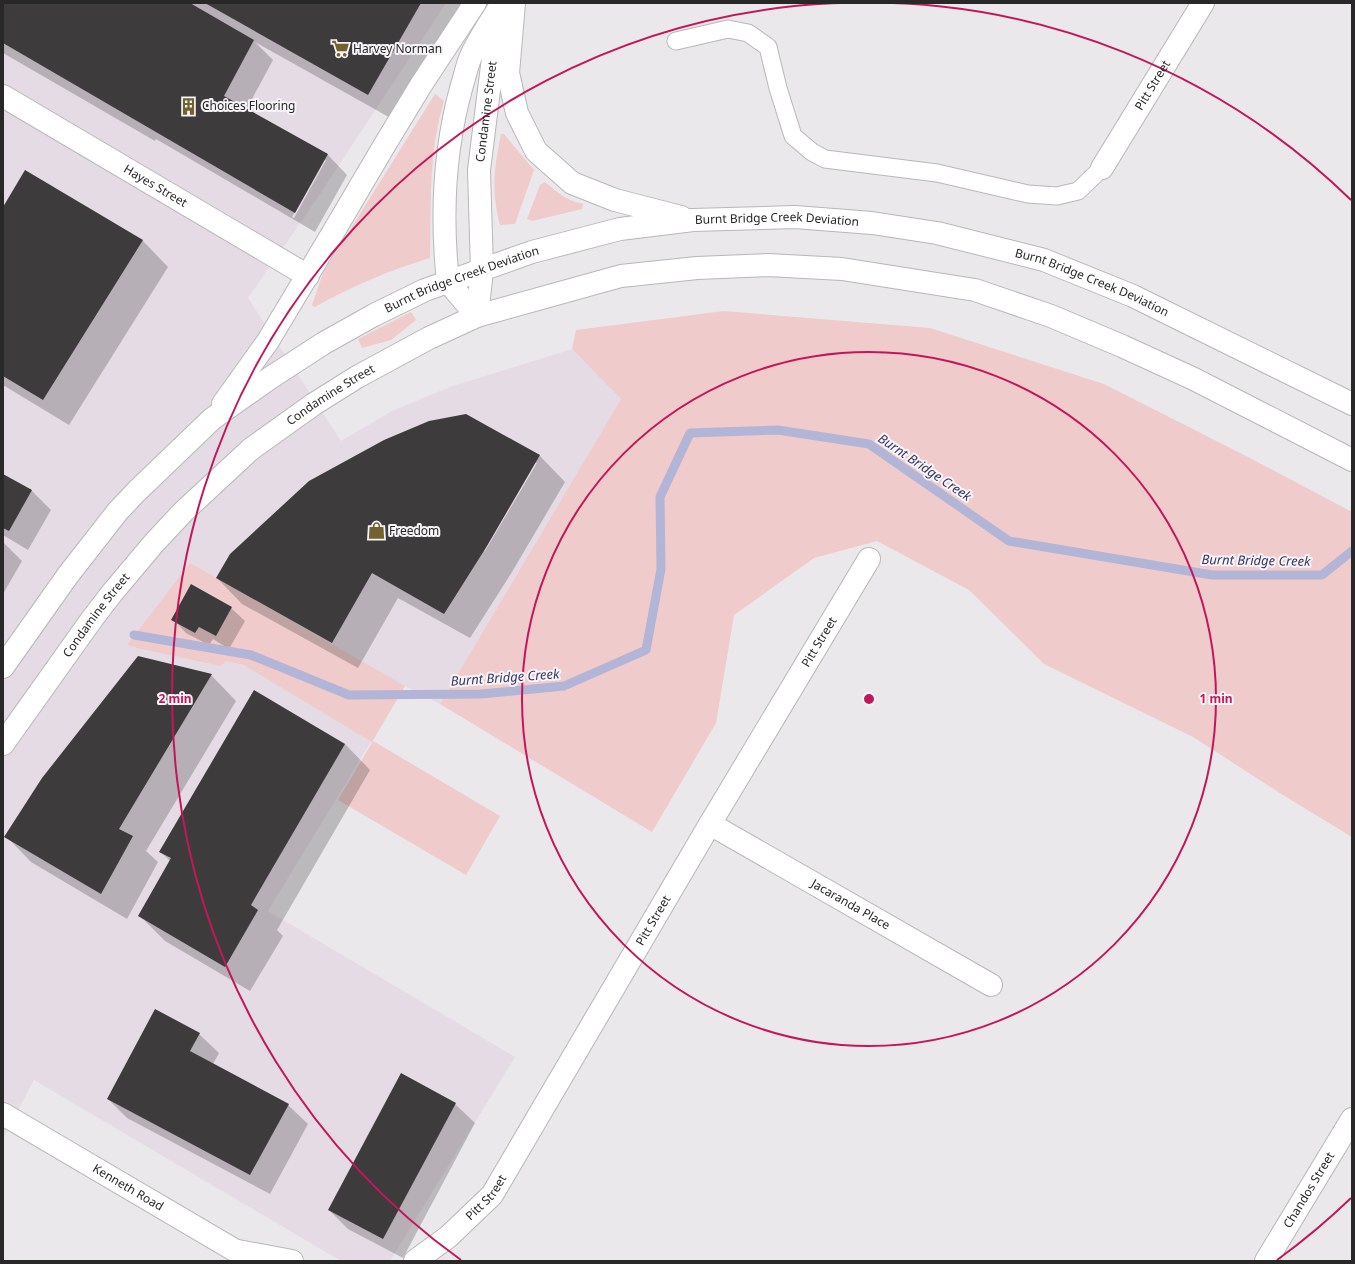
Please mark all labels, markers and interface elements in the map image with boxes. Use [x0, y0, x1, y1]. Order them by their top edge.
supermarket icon: Harvey Norman [330, 39, 350, 59]
place label: Harvey Norman [353, 40, 442, 57]
street label: Pitt Street [1130, 56, 1174, 113]
street label: Condamine Street [471, 59, 501, 163]
building icon: Choices Flooring [179, 96, 199, 116]
place label: Choices Flooring [202, 97, 295, 114]
street label: Hayes Street [121, 160, 191, 211]
street label: Burnt Bridge Creek Deviation [695, 208, 860, 230]
street label: Burnt Bridge Creek Deviation [381, 242, 541, 317]
street label: Burnt Bridge Creek Deviation [1013, 244, 1172, 320]
street label: Condamine Street [283, 360, 378, 429]
water label: Burnt Bridge Creek [875, 429, 976, 505]
shop icon: Freedom [366, 521, 386, 541]
place label: Freedom [389, 522, 439, 539]
water label: Burnt Bridge Creek [1201, 550, 1311, 570]
street label: Condamine Street [58, 569, 134, 661]
street label: Pitt Street [797, 613, 841, 670]
water label: Burnt Bridge Creek [450, 664, 561, 690]
text: 2 min [158, 690, 192, 707]
text: 1 min [1199, 690, 1233, 707]
centre of rings [862, 692, 876, 706]
street label: Jacaranda Place [807, 874, 894, 934]
street label: Pitt Street [631, 891, 675, 949]
street label: Chandos Street [1279, 1148, 1339, 1231]
street label: Kenneth Road [90, 1160, 167, 1215]
street label: Pitt Street [462, 1171, 510, 1224]

